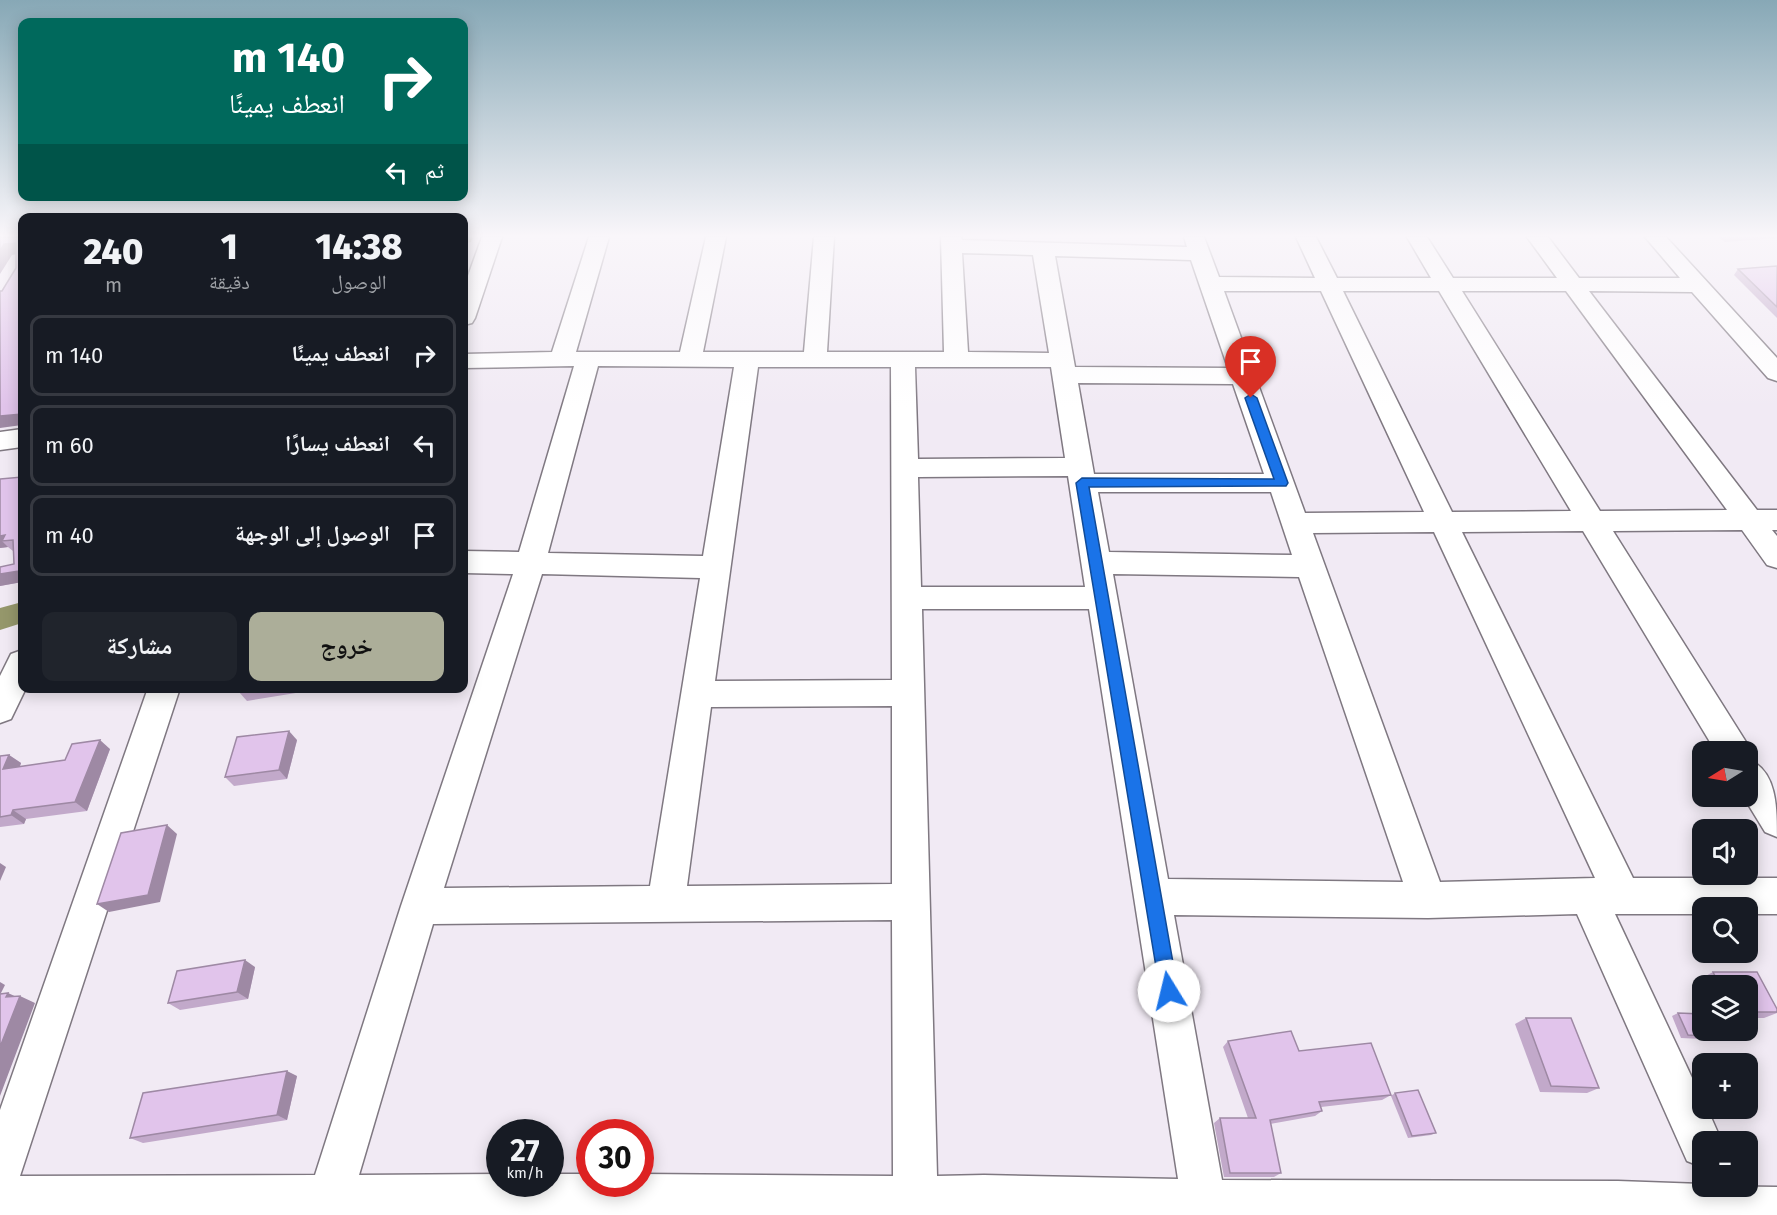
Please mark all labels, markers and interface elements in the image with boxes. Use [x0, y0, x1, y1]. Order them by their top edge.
text: 140 m [232, 33, 345, 83]
icon: right [366, 42, 444, 120]
text: انعطف يمينًا [229, 88, 345, 120]
icon: left [380, 156, 413, 189]
text: ثم [425, 157, 444, 184]
text: 1 [221, 225, 238, 269]
text: 14:38 [315, 225, 402, 269]
text: 240 [84, 230, 143, 274]
text: دقيقة [209, 270, 250, 294]
text: الوصول [331, 270, 387, 294]
text: m [105, 273, 122, 297]
pin [1225, 336, 1276, 398]
icon: right [408, 339, 441, 372]
text: انعطف يمينًا [291, 340, 390, 367]
text: 140 m [45, 342, 103, 369]
icon: arrive [1234, 345, 1267, 378]
icon: left [408, 429, 441, 462]
text: انعطف يسارًا [285, 430, 390, 457]
text: 60 m [45, 432, 94, 459]
icon: arrive [408, 519, 441, 552]
text: الوصول إلى الوجهة [235, 520, 390, 547]
text: 40 m [45, 522, 94, 549]
button: مشاركة [42, 612, 237, 681]
button: خروج [249, 612, 444, 681]
north arrow [1692, 741, 1758, 807]
map controls [1692, 741, 1758, 1197]
button: sound [1692, 819, 1758, 885]
button: search [1692, 897, 1758, 963]
position arrow [1137, 959, 1201, 1023]
button: layers [1692, 975, 1758, 1041]
button: + [1692, 1053, 1758, 1119]
speed limit sign: 30 [576, 1119, 654, 1197]
button: − [1692, 1131, 1758, 1197]
text: 27 [510, 1133, 540, 1169]
text: km/h [506, 1164, 544, 1182]

